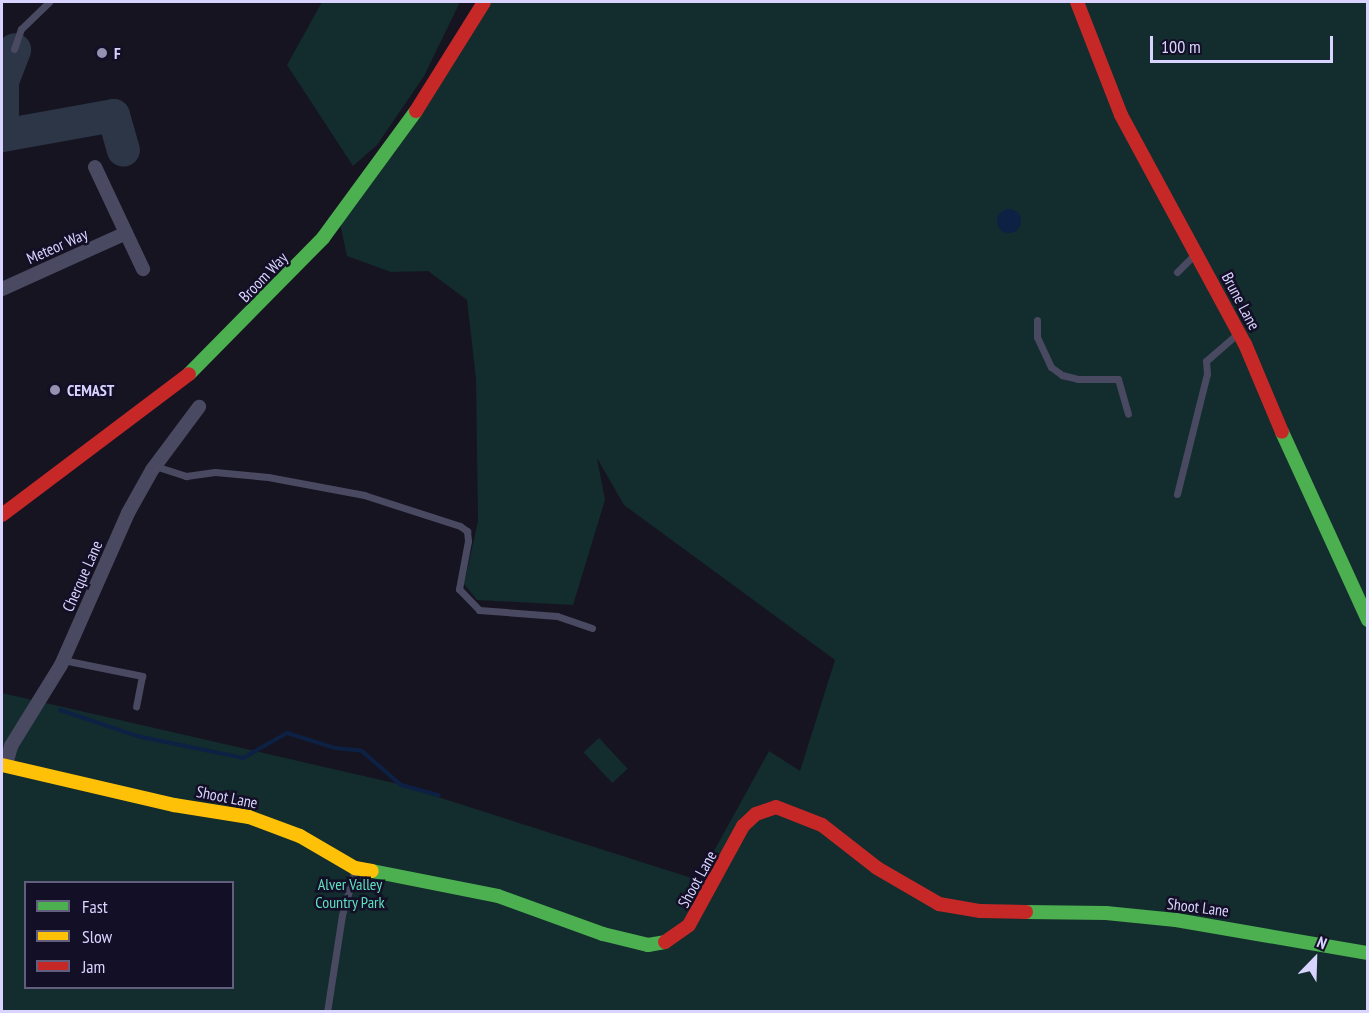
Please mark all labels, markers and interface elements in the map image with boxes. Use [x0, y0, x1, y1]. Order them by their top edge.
scale bar [1153, 24, 1336, 62]
text: 100 m [1161, 35, 1201, 58]
place label: F [114, 43, 121, 63]
marker: F [95, 46, 109, 60]
street label: Meteor Way [23, 224, 91, 268]
street label: Broom Way [234, 248, 292, 306]
street label: Brune Lane [1218, 269, 1264, 333]
place label: CEMAST [67, 380, 114, 400]
marker: CEMAST [48, 383, 62, 397]
street label: Cherque Lane [58, 538, 106, 614]
street label: Shoot Lane [195, 782, 259, 812]
street label: Shoot Lane [674, 847, 720, 911]
park label: Alver Valley Country Park [315, 874, 385, 912]
legend [24, 881, 234, 989]
street label: Shoot Lane [1166, 894, 1230, 920]
text: Fast [82, 895, 108, 918]
text: Slow [82, 925, 112, 948]
north arrow [1285, 929, 1345, 989]
text: N [1314, 932, 1330, 953]
text: Jam [82, 955, 105, 978]

